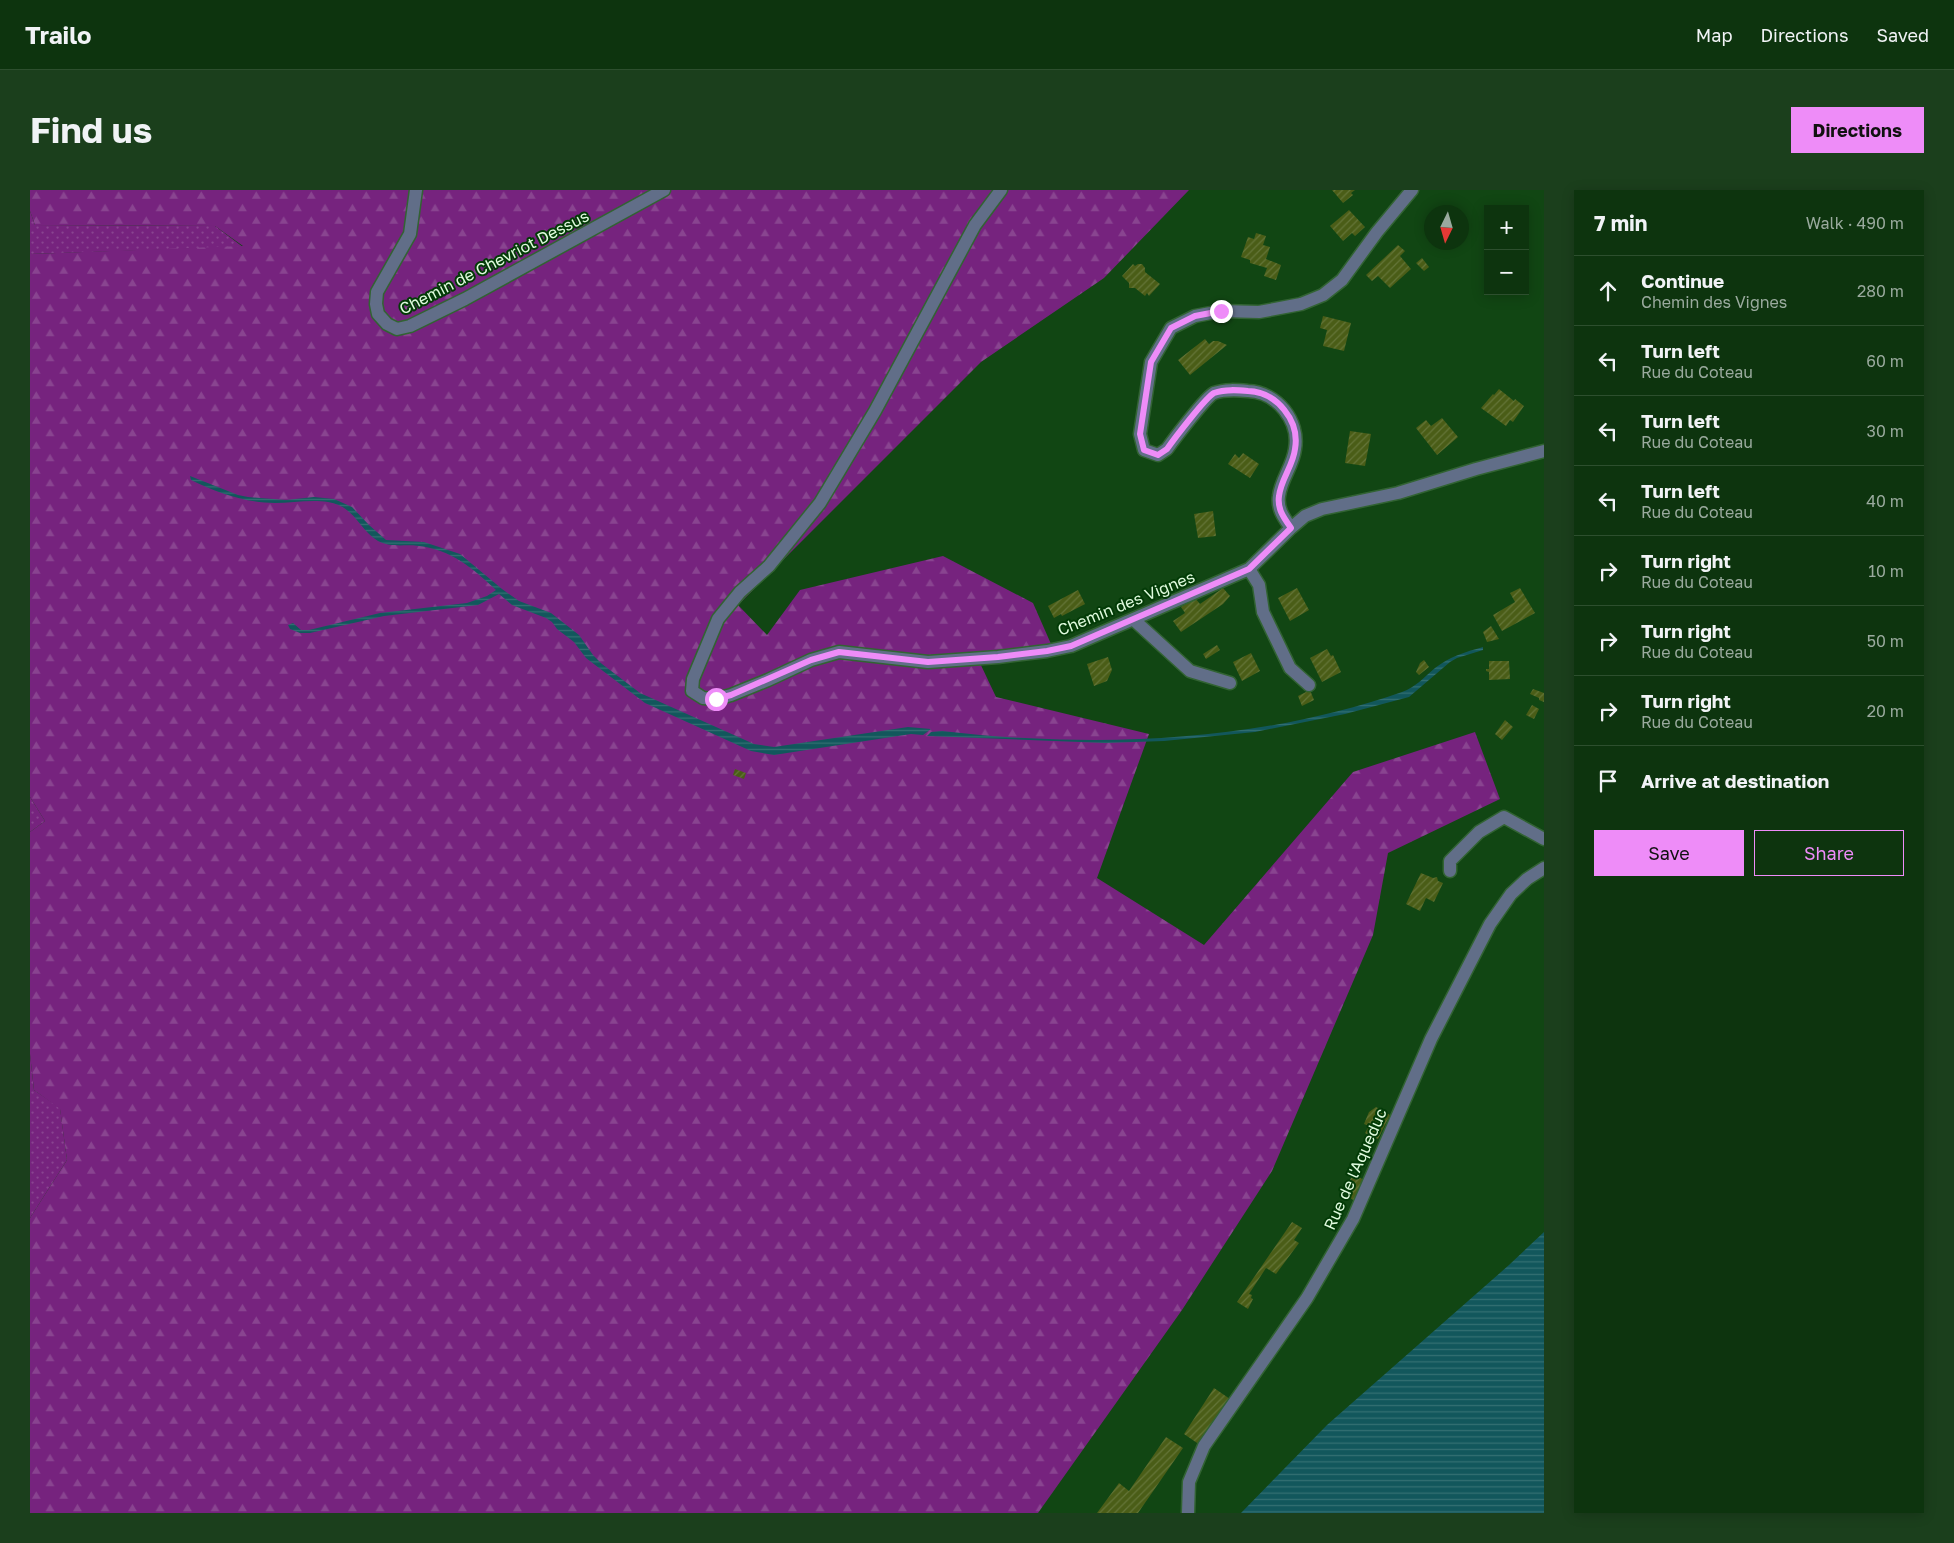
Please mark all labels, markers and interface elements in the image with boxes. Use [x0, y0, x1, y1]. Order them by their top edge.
text: Trailo [25, 20, 91, 49]
text: Map [1696, 24, 1732, 46]
text: Directions [1760, 24, 1848, 46]
text: Saved [1876, 24, 1929, 46]
button: Directions [1791, 107, 1924, 153]
text: Find us [30, 109, 152, 151]
street label: Chemin de Chevriot Dessus [396, 205, 592, 319]
north arrow [1424, 205, 1469, 250]
map controls [1484, 205, 1529, 295]
button: + [1484, 205, 1529, 250]
text: 7 min [1594, 210, 1648, 236]
text: Walk · 490 m [1806, 213, 1904, 233]
button: − [1484, 250, 1529, 295]
text: Continue [1641, 269, 1724, 292]
icon: ahead [1594, 277, 1622, 305]
text: 280 m [1857, 281, 1904, 301]
text: Chemin des Vignes [1641, 292, 1787, 312]
route end [1210, 300, 1233, 323]
text: Turn left [1641, 339, 1720, 362]
icon: left [1594, 347, 1622, 375]
text: 60 m [1866, 351, 1904, 371]
text: Rue du Coteau [1641, 362, 1753, 382]
text: Turn left [1641, 409, 1720, 432]
icon: left [1594, 417, 1622, 445]
text: 30 m [1867, 421, 1904, 441]
text: Rue du Coteau [1641, 432, 1753, 452]
text: Turn left [1641, 479, 1720, 502]
icon: left [1594, 487, 1622, 515]
text: 40 m [1866, 491, 1904, 511]
text: Rue du Coteau [1641, 502, 1753, 522]
text: Turn right [1641, 549, 1731, 572]
icon: right [1594, 557, 1622, 585]
text: 10 m [1868, 561, 1904, 581]
street label: Chemin des Vignes [1054, 566, 1198, 640]
text: Rue du Coteau [1641, 572, 1753, 592]
text: Turn right [1641, 619, 1731, 642]
icon: right [1594, 627, 1622, 655]
text: 50 m [1867, 631, 1904, 651]
text: Rue du Coteau [1641, 642, 1753, 662]
route start [705, 688, 728, 711]
text: Turn right [1641, 689, 1731, 712]
icon: right [1594, 697, 1622, 725]
text: 20 m [1867, 701, 1904, 721]
text: Rue du Coteau [1641, 712, 1753, 732]
icon: arrive [1594, 767, 1622, 795]
text: Arrive at destination [1641, 769, 1829, 792]
button: Save [1594, 830, 1744, 876]
button: Share [1754, 830, 1904, 876]
street label: Rue de l'Aqueduc [1319, 1105, 1391, 1233]

